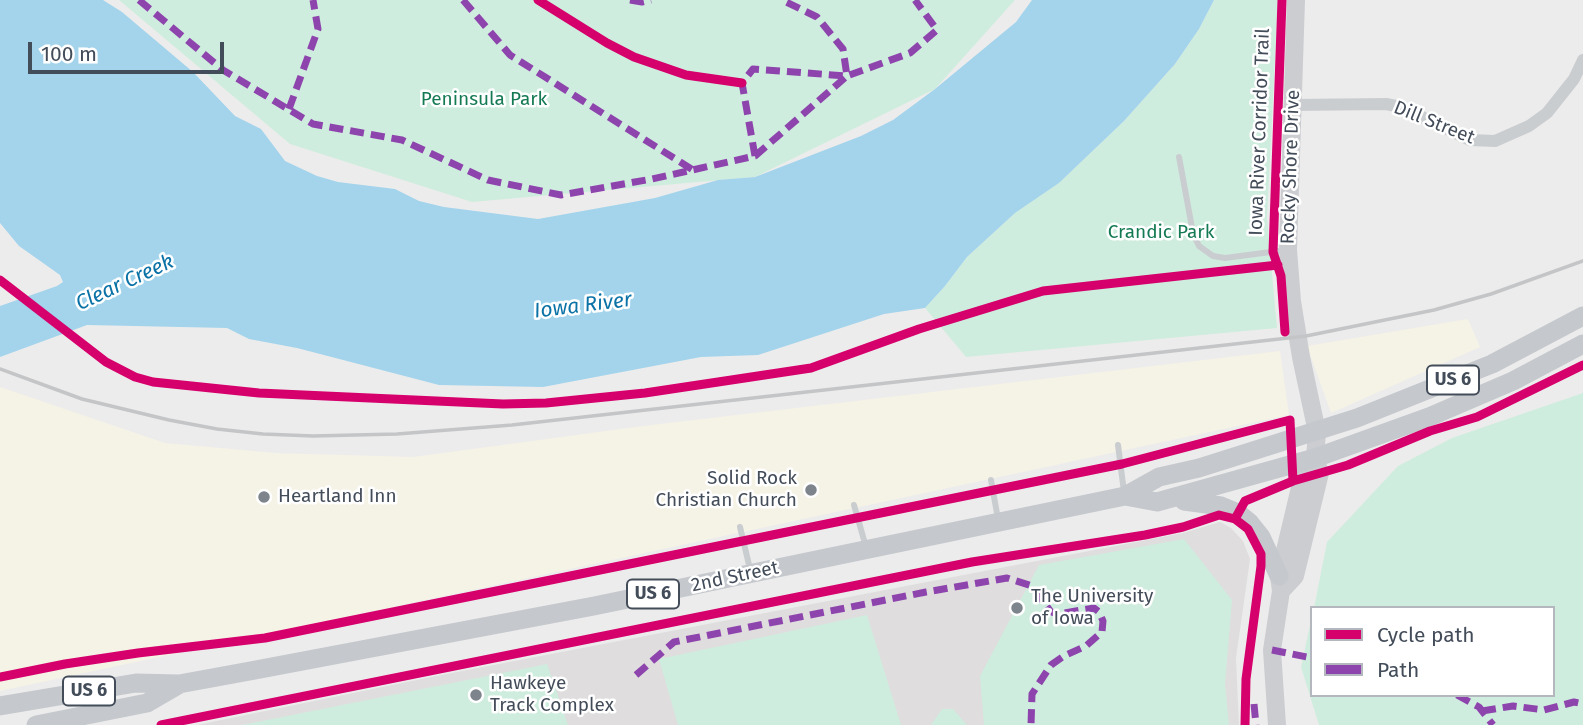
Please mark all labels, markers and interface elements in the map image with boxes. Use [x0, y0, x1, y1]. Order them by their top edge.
scale bar [32, 28, 228, 72]
street label: Iowa River Corridor Trail [1245, 28, 1275, 236]
text: 100 m [41, 41, 97, 67]
park label: Peninsula Park [421, 89, 547, 111]
street label: Rocky Shore Drive [1277, 89, 1305, 245]
street label: Dill Street [1390, 96, 1478, 150]
park label: Crandic Park [1108, 222, 1214, 244]
water label: Clear Creek [72, 249, 178, 317]
water label: Iowa River [533, 288, 633, 324]
road number: US 6 [1427, 366, 1479, 394]
place label: Solid Rock Christian Church [656, 468, 797, 512]
marker: Solid Rock Christian Church [803, 482, 819, 498]
place label: Heartland Inn [278, 486, 397, 508]
marker: Heartland Inn [256, 489, 272, 505]
street label: 2nd Street [689, 557, 781, 597]
road number: US 6 [627, 580, 679, 608]
place label: The University of Iowa [1031, 586, 1153, 630]
marker: The University of Iowa [1009, 600, 1025, 616]
legend [1310, 606, 1555, 697]
text: Cycle path [1377, 622, 1475, 648]
text: Path [1377, 657, 1419, 683]
place label: Hawkeye Track Complex [490, 673, 614, 717]
road number: US 6 [63, 676, 115, 706]
marker: Hawkeye Track Complex [468, 687, 484, 703]

